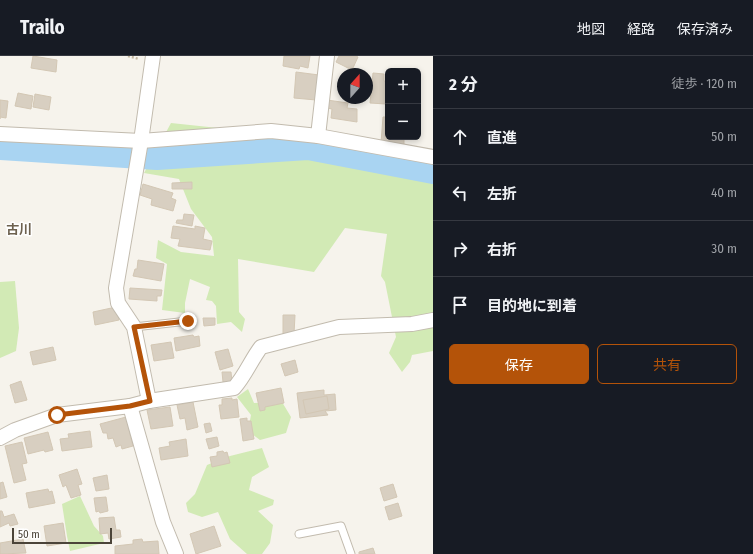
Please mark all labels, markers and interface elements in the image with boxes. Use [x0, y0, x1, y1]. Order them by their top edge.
text: Trailo [20, 16, 65, 39]
text: 地図 [577, 21, 605, 38]
text: 経路 [627, 21, 655, 38]
text: 保存済み [677, 21, 733, 38]
north arrow [337, 68, 373, 104]
map controls [385, 68, 421, 140]
button: + [385, 68, 421, 104]
text: 2 分 [449, 74, 477, 95]
text: 徒歩 · 120 m [672, 76, 737, 91]
button: − [385, 104, 421, 140]
icon: ahead [449, 126, 471, 148]
text: 直進 [487, 129, 517, 147]
text: 50 m [711, 129, 737, 144]
icon: left [449, 182, 471, 204]
text: 左折 [487, 185, 517, 203]
text: 40 m [711, 185, 737, 200]
district label: 古川 [6, 222, 32, 237]
icon: right [449, 238, 471, 260]
text: 右折 [487, 241, 517, 259]
text: 30 m [711, 241, 737, 256]
icon: arrive [449, 294, 471, 316]
text: 目的地に到着 [487, 297, 577, 315]
route end [179, 312, 197, 330]
button: 保存 [449, 344, 589, 384]
button: 共有 [597, 344, 737, 384]
route start [48, 406, 66, 424]
scale bar [12, 526, 112, 545]
text: 50 m [18, 528, 40, 541]

